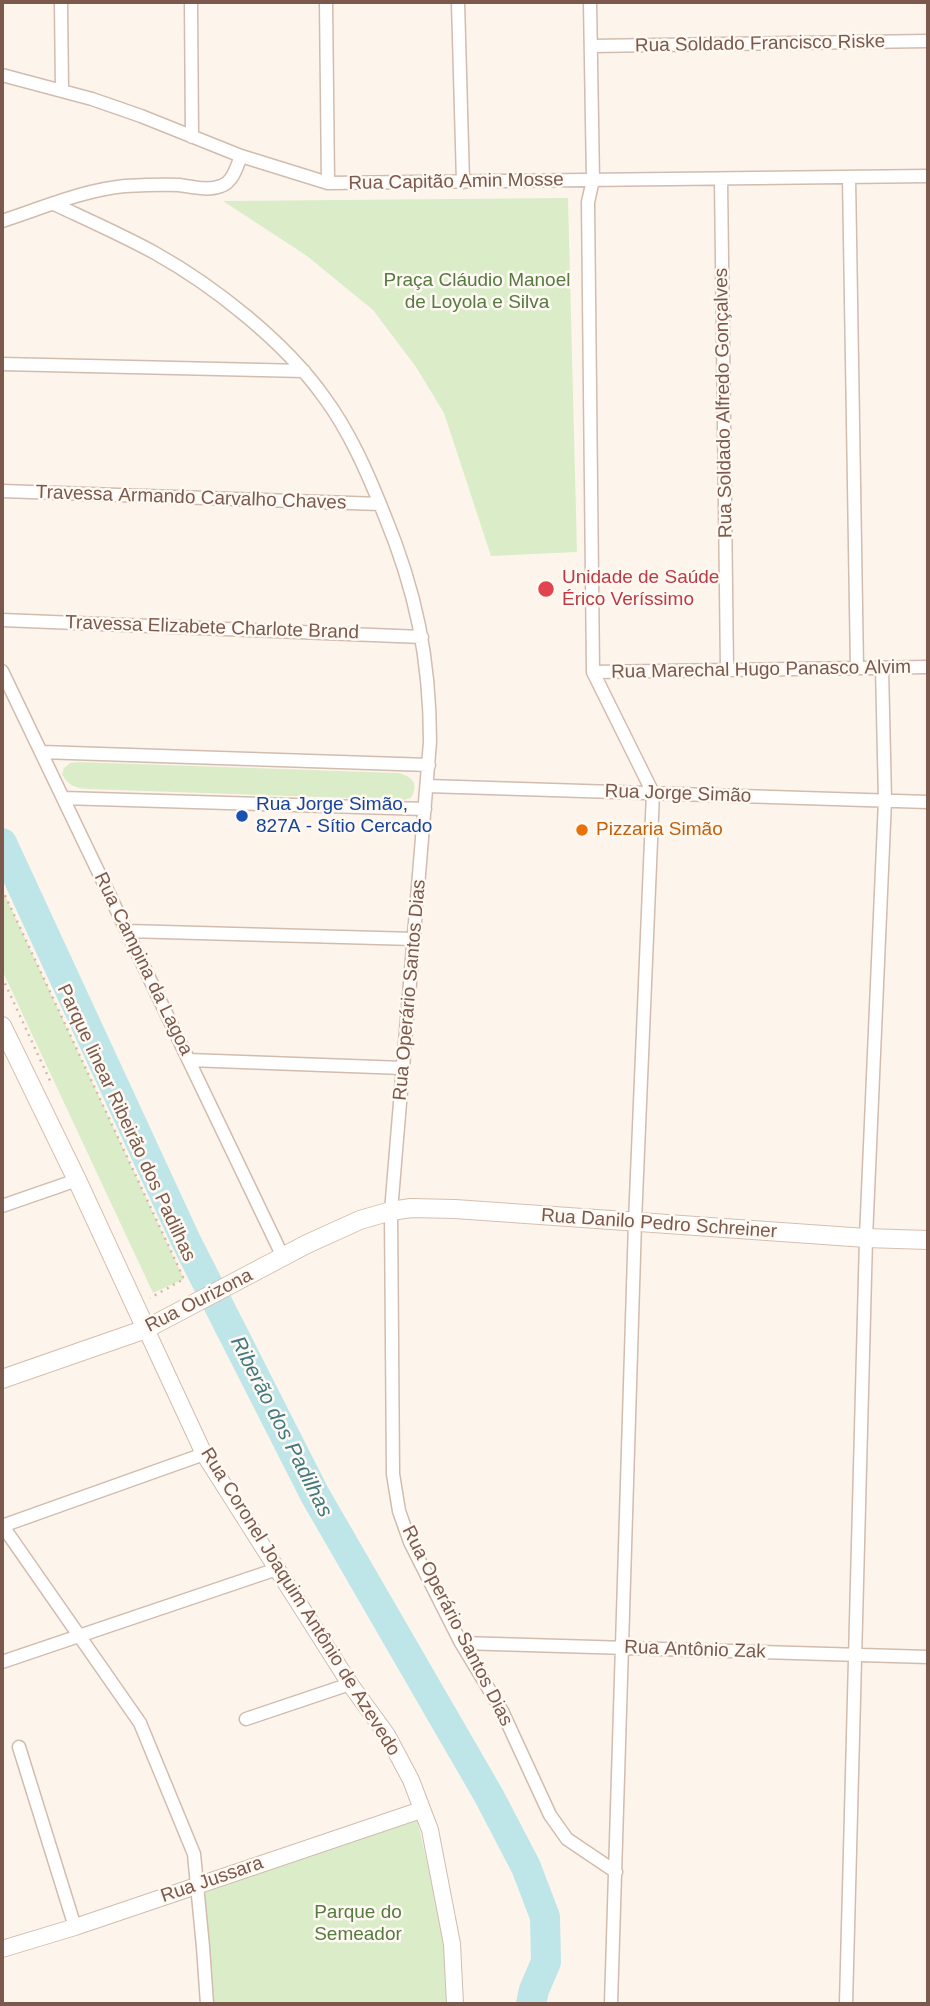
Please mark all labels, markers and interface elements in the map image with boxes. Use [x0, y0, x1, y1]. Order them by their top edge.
street label: Rua Soldado Francisco Riske [635, 30, 885, 58]
street label: Rua Capitão Amin Mosse [348, 169, 564, 195]
street label: Rua Soldado Alfredo Gonçalves [710, 268, 738, 538]
park label: Praça Cláudio Manoel de Loyola e Silva [384, 270, 570, 314]
street label: Travessa Armando Carvalho Chaves [35, 481, 347, 515]
place label: Unidade de Saúde Érico Veríssimo [562, 567, 719, 611]
marker: Unidade de Saúde Érico Veríssimo [536, 579, 556, 599]
street label: Travessa Elizabete Charlote Brand [65, 611, 359, 645]
street label: Rua Marechal Hugo Panasco Alvim [611, 656, 911, 684]
street label: Rua Jorge Simão [604, 780, 752, 808]
place label: Rua Jorge Simão, 827A - Sítio Cercado [256, 794, 432, 838]
marker: Rua Jorge Simão, 827A - Sítio Cercado [234, 808, 250, 824]
place label: Pizzaria Simão [596, 819, 723, 841]
marker: Pizzaria Simão [574, 822, 590, 838]
street label: Rua Campina da Lagoa [89, 869, 197, 1059]
street label: Rua Operário Santos Dias [389, 879, 431, 1101]
street label: Parque linear Ribeirão dos Padilhas [52, 981, 200, 1265]
street label: Rua Danilo Pedro Schreiner [540, 1204, 778, 1244]
street label: Rua Ourizona [142, 1264, 256, 1338]
water label: Riberão dos Padilhas [224, 1332, 338, 1522]
street label: Rua Coronel Joaquim Antônio de Azevedo [195, 1444, 405, 1760]
street label: Rua Operário Santos Dias [397, 1522, 517, 1730]
street label: Rua Antônio Zak [624, 1636, 766, 1664]
street label: Rua Jussara [158, 1852, 266, 1908]
park label: Parque do Semeador [314, 1902, 402, 1946]

